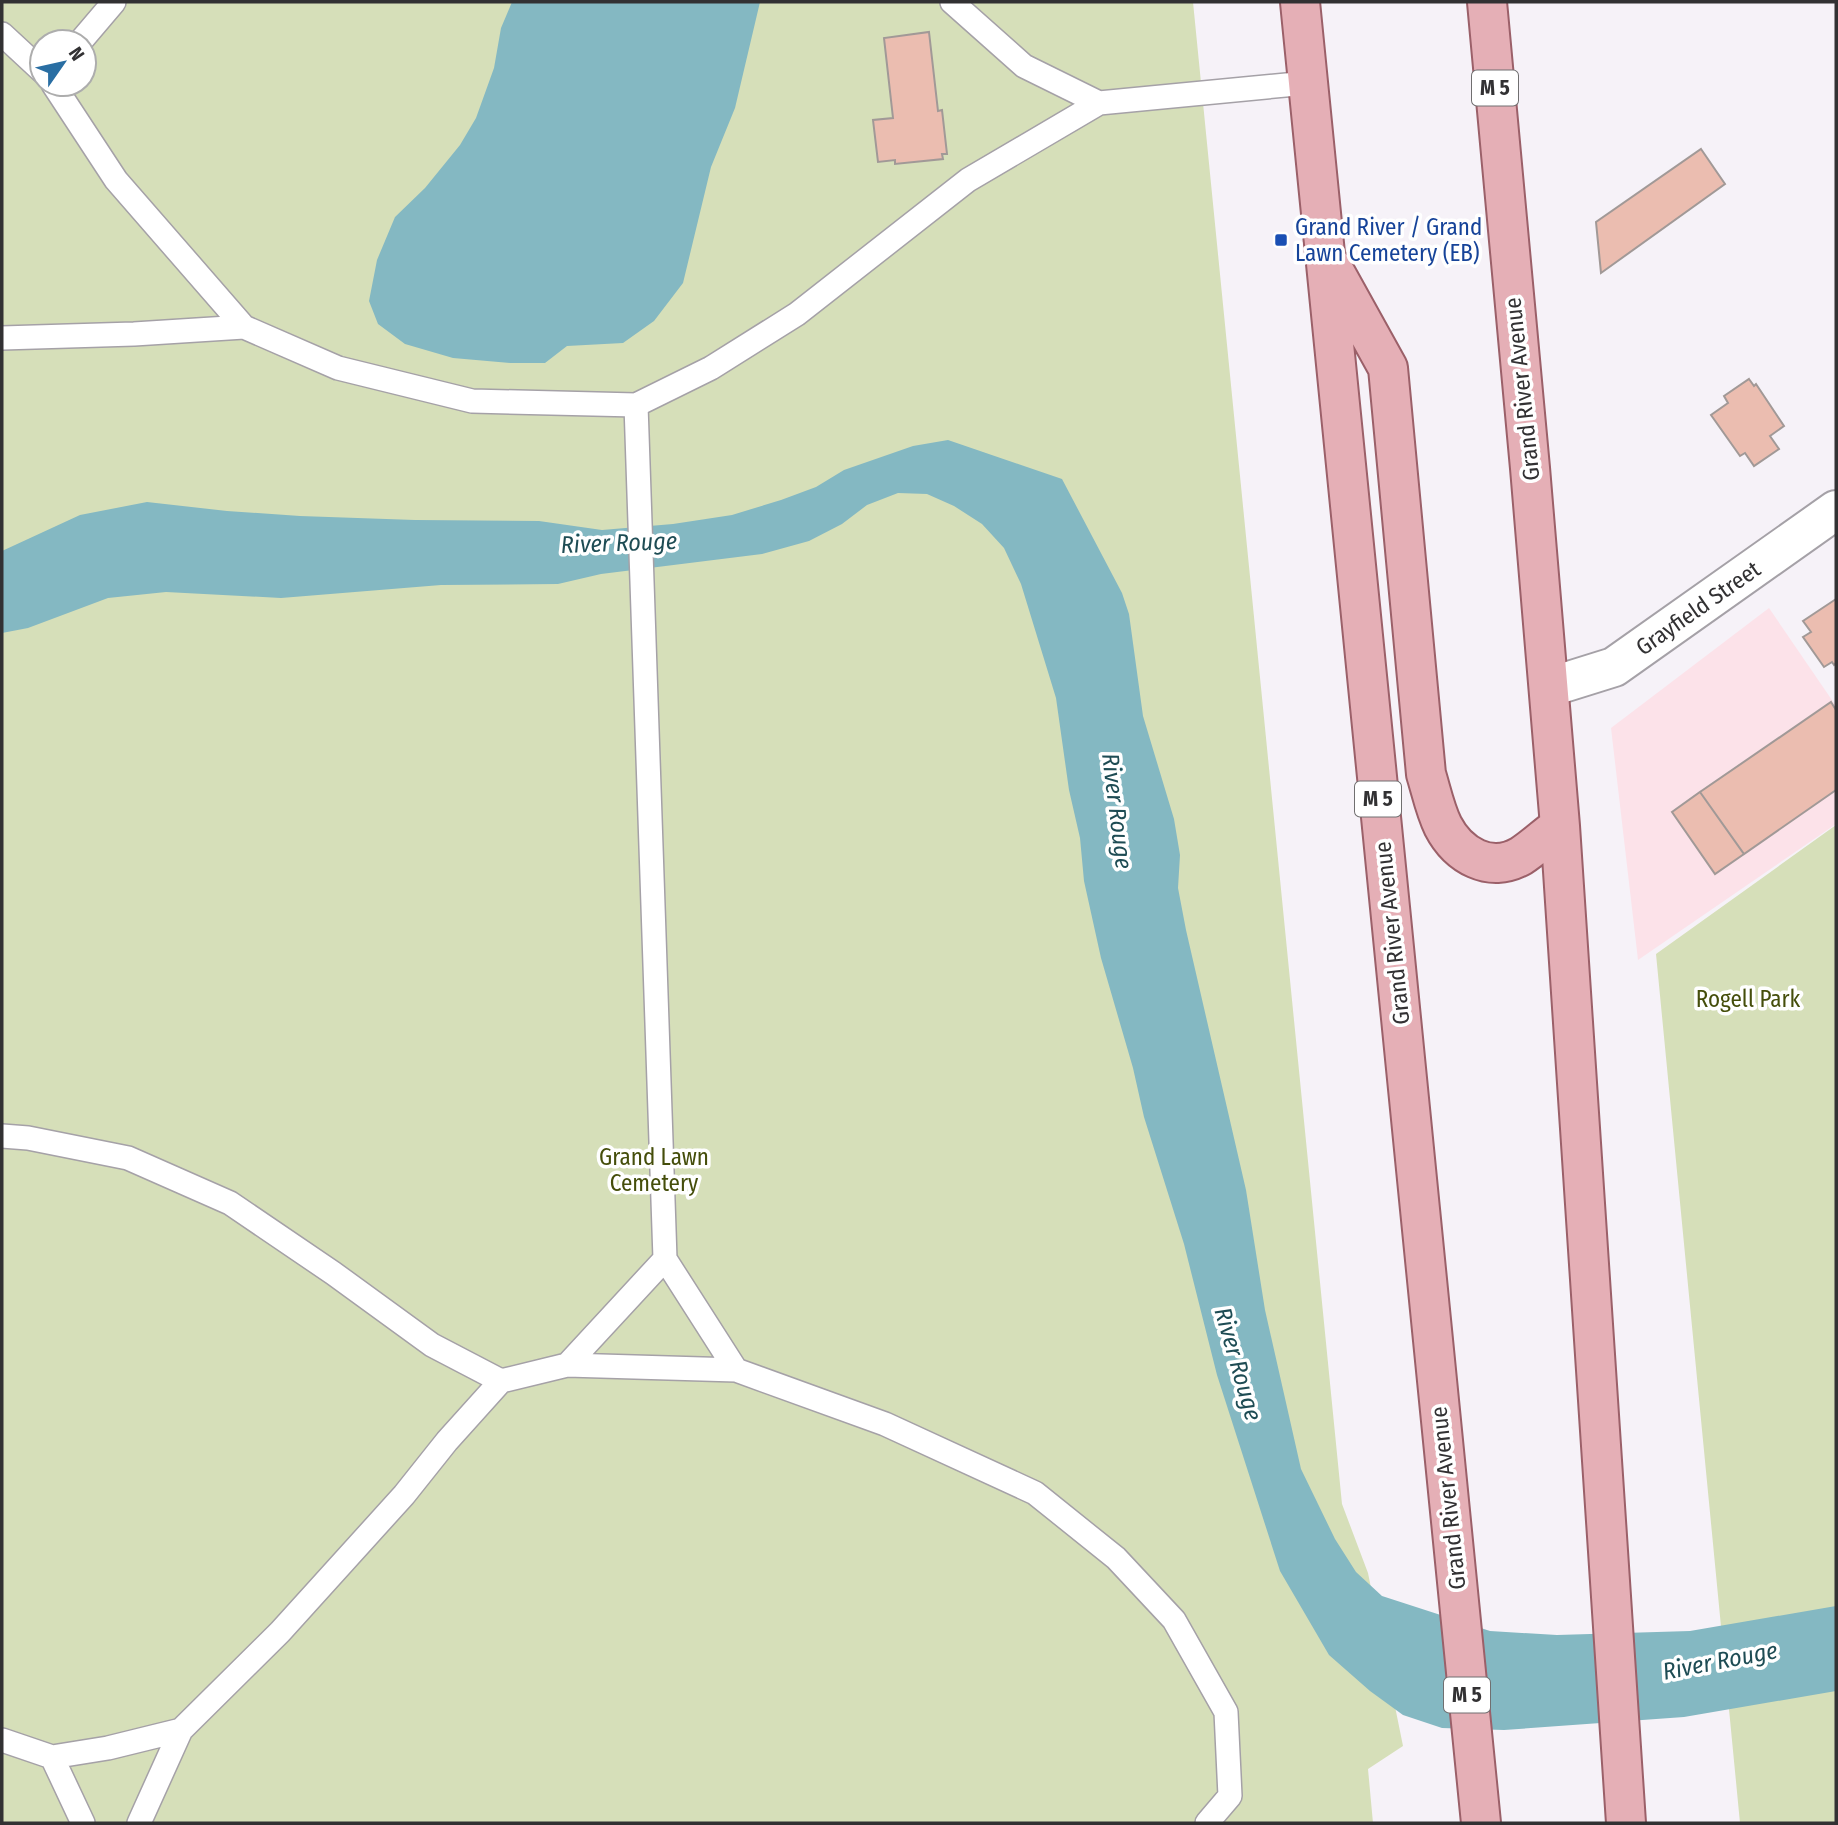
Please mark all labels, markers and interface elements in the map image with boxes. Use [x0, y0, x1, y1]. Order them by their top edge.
north arrow [28, 28, 98, 98]
text: N [64, 43, 89, 65]
road number: M 5 [1472, 70, 1518, 106]
place label: Grand River / Grand Lawn Cemetery (EB) [1295, 213, 1482, 267]
marker: Grand River / Grand Lawn Cemetery (EB) [1273, 232, 1289, 248]
street label: Grand River Avenue [1498, 296, 1546, 482]
water label: River Rouge [560, 527, 678, 559]
street label: Grayfield Street [1630, 555, 1766, 661]
water label: River Rouge [1096, 752, 1138, 870]
road number: M 5 [1355, 782, 1401, 816]
street label: Grand River Avenue [1368, 840, 1416, 1026]
park label: Rogell Park [1696, 985, 1801, 1013]
park label: Grand Lawn Cemetery [599, 1143, 709, 1197]
water label: River Rouge [1208, 1304, 1268, 1424]
street label: Grand River Avenue [1424, 1405, 1472, 1591]
water label: River Rouge [1660, 1636, 1780, 1686]
road number: M 5 [1444, 1678, 1490, 1712]

